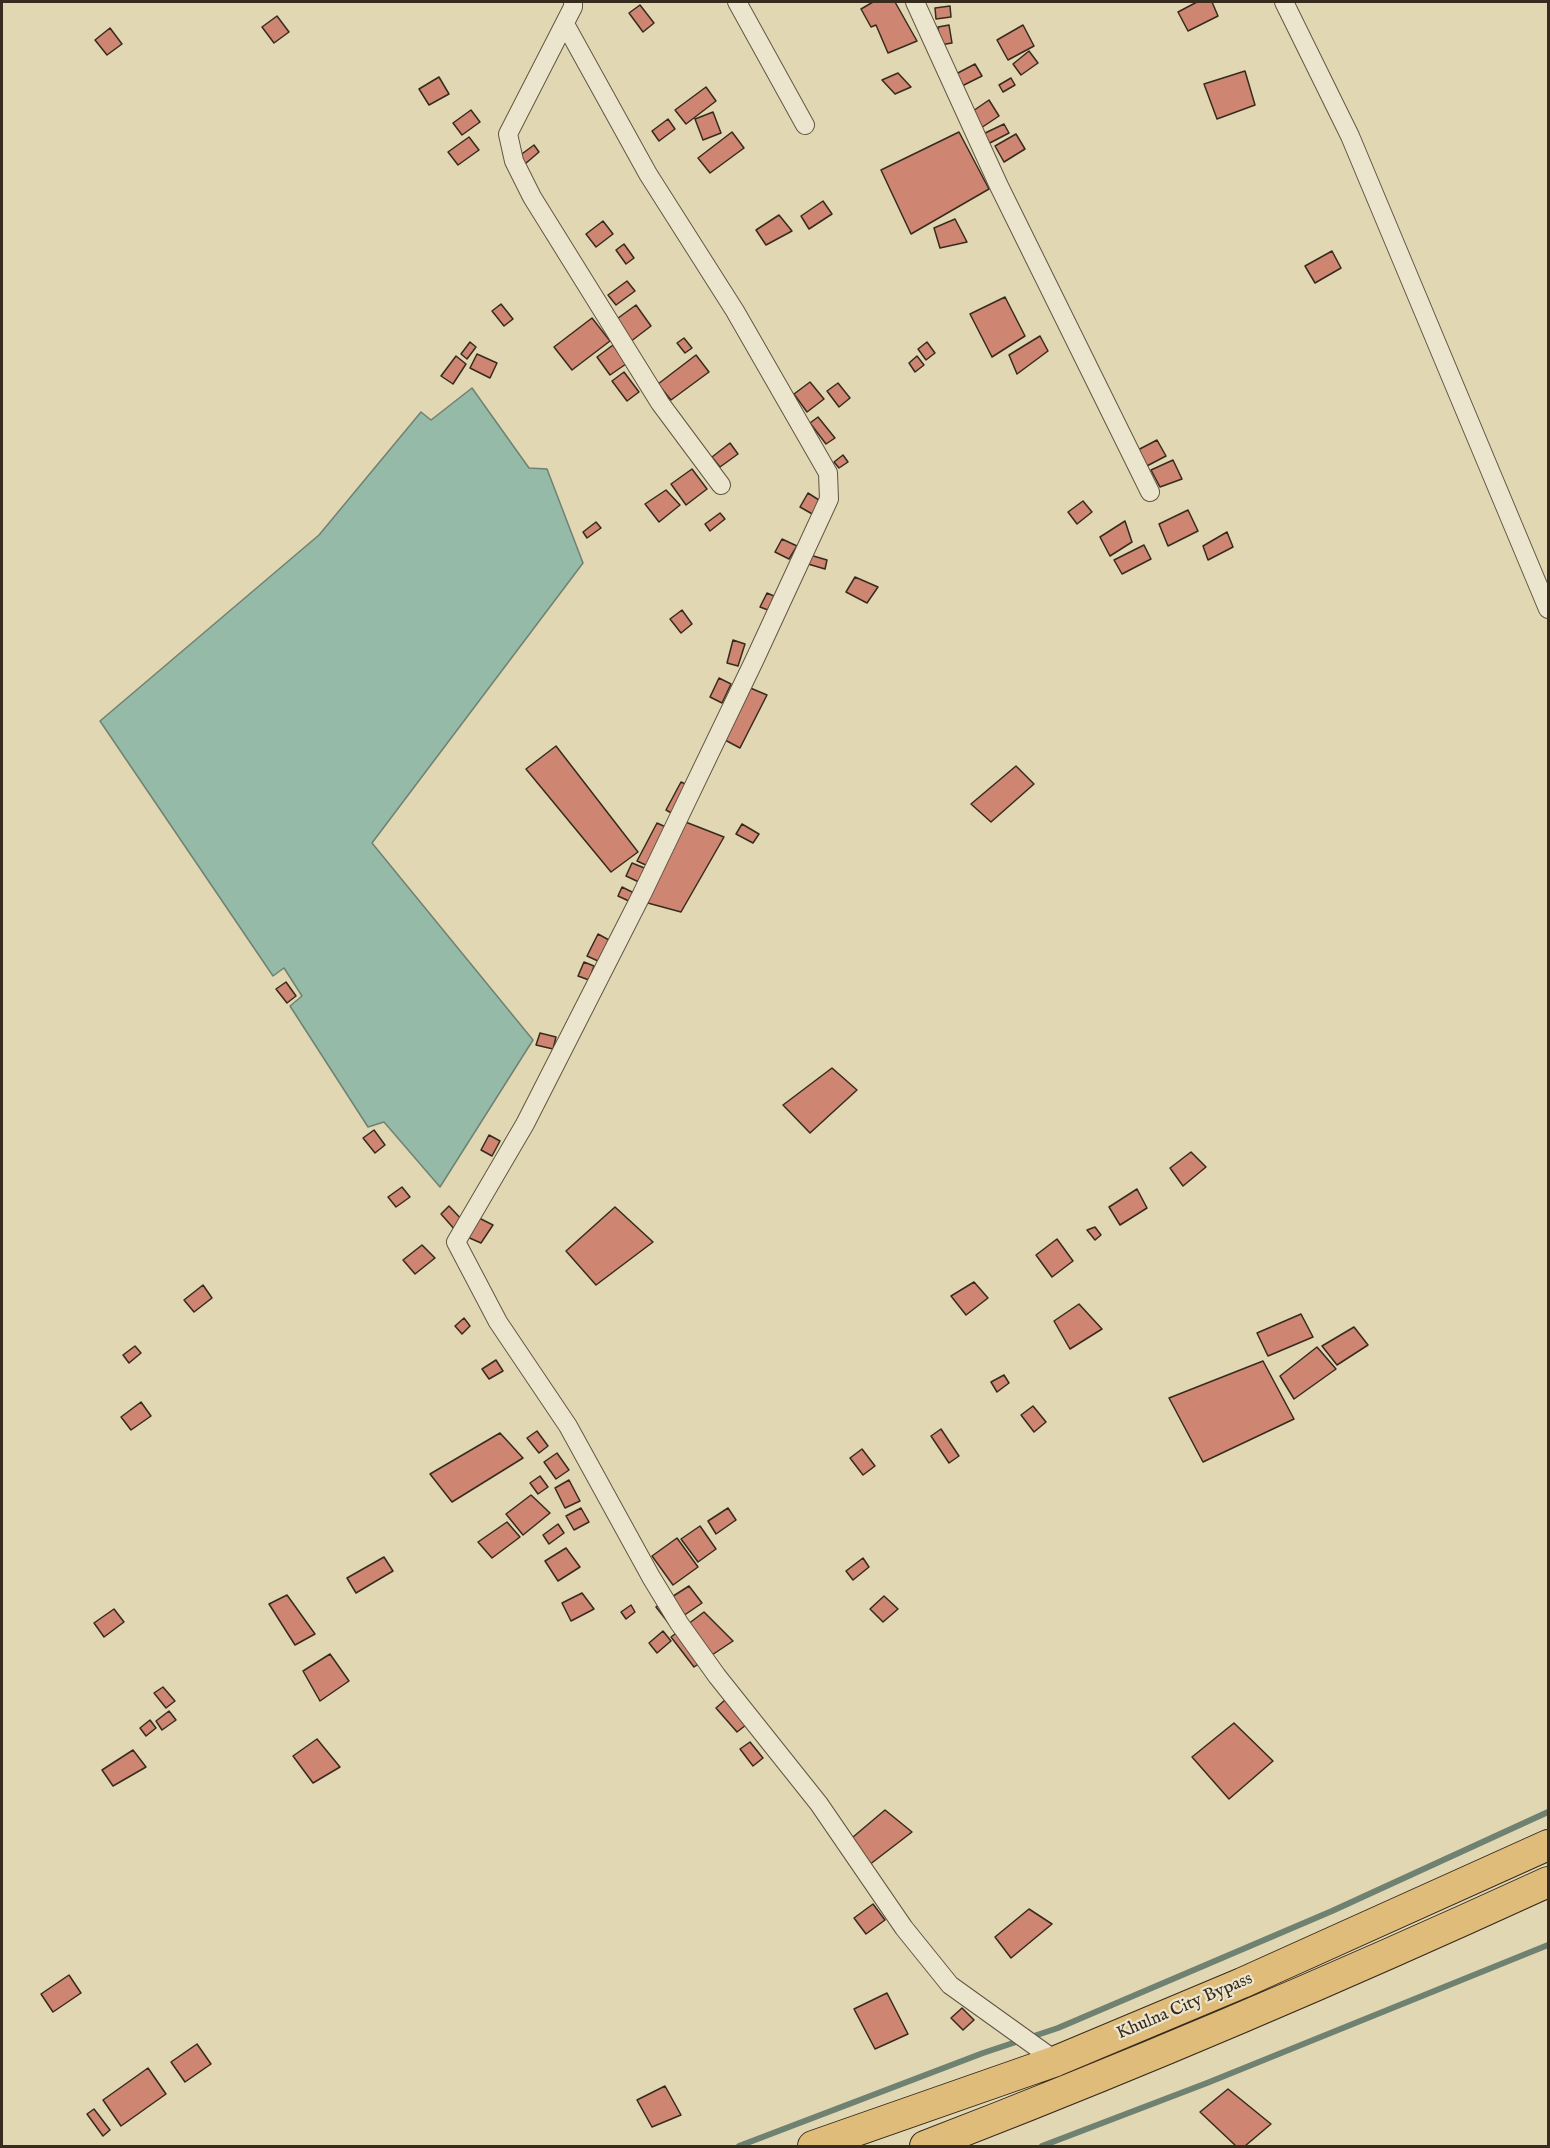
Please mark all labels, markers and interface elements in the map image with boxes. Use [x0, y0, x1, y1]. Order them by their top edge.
street label: Khulna City Bypass [1114, 1969, 1256, 2045]

